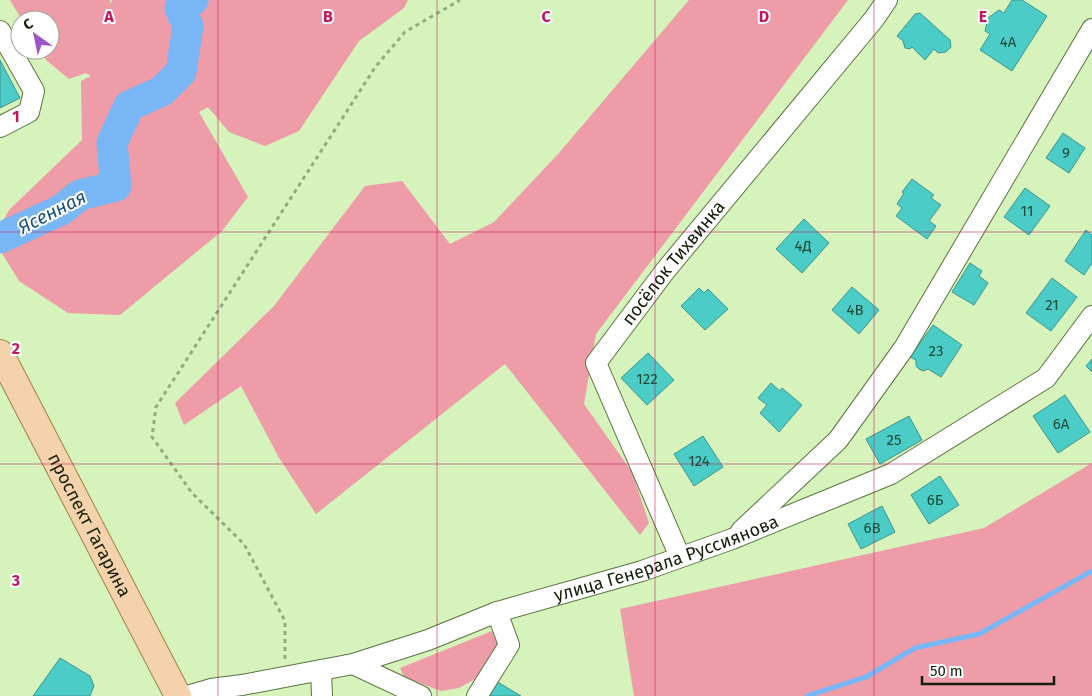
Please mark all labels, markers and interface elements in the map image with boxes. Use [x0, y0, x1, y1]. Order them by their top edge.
text: A [103, 7, 114, 26]
text: B [323, 7, 333, 26]
text: C [541, 7, 551, 26]
text: D [759, 7, 769, 26]
text: E [979, 7, 987, 26]
north arrow [10, 10, 60, 60]
text: С [20, 15, 36, 34]
house number: 4А [1000, 33, 1017, 51]
text: 1 [12, 107, 20, 126]
house number: 9 [1062, 144, 1070, 162]
water label: Ясенная [13, 185, 90, 239]
street label: посёлок Тихвинка [617, 196, 730, 329]
house number: 11 [1021, 202, 1033, 220]
house number: 4Д [794, 237, 812, 255]
house number: 21 [1045, 296, 1059, 314]
house number: 4В [846, 301, 864, 319]
text: 2 [12, 339, 20, 358]
house number: 23 [929, 342, 943, 360]
house number: 122 [636, 370, 658, 388]
house number: 6А [1053, 415, 1070, 433]
house number: 25 [887, 431, 901, 449]
street label: проспект Гагарина [43, 450, 136, 601]
house number: 124 [688, 452, 710, 470]
house number: 6Б [927, 491, 944, 509]
street label: улица Генерала Руссиянова [551, 510, 782, 606]
house number: 6В [863, 519, 881, 537]
text: 3 [11, 571, 20, 590]
scale bar [922, 654, 1054, 686]
text: 50 m [930, 662, 963, 680]

